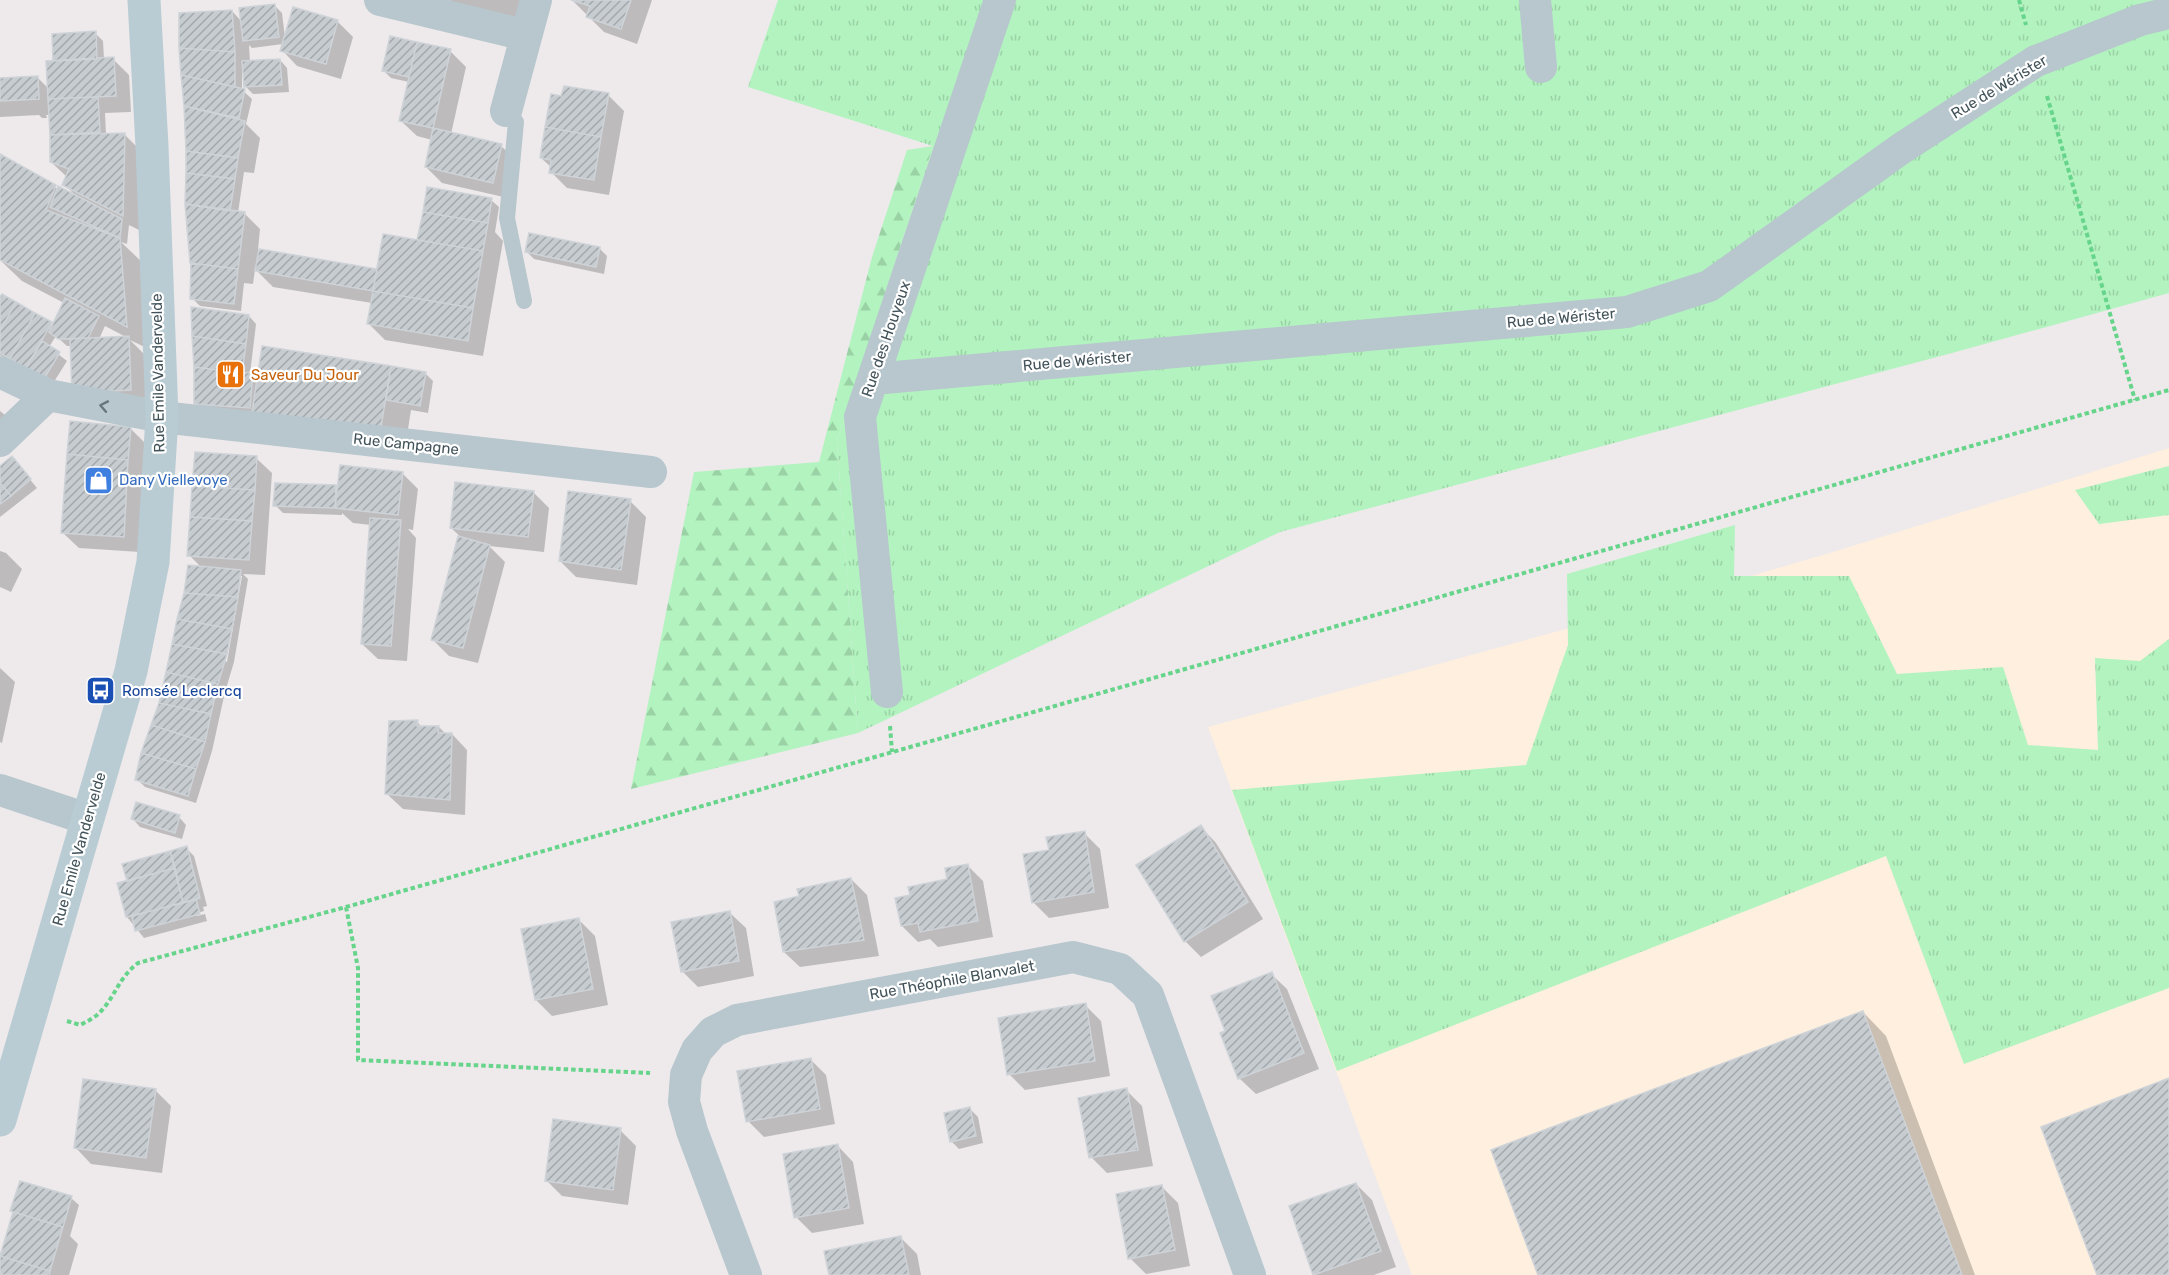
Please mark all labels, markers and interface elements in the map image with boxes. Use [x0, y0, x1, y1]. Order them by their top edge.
street label: Rue de Wérister [1948, 51, 2050, 123]
street label: Rue des Houyeux [858, 279, 914, 399]
street label: Rue Emile Vandervelde [148, 293, 168, 453]
street label: Rue de Wérister [1506, 304, 1616, 332]
street label: Rue de Wérister [1022, 347, 1132, 375]
restaurant icon: Saveur Du Jour [214, 359, 246, 391]
place label: Saveur Du Jour [251, 366, 359, 384]
one-way arrow [100, 400, 110, 413]
street label: Rue Campagne [352, 429, 460, 459]
shop icon: Dany Viellevoye [82, 464, 114, 496]
place label: Dany Viellevoye [119, 471, 228, 489]
bus stop icon: Romsée Leclercq [85, 675, 117, 707]
place label: Romsée Leclercq [122, 682, 242, 700]
street label: Rue Emile Vandervelde [48, 770, 110, 928]
street label: Rue Théophile Blanvalet [868, 957, 1036, 1003]

